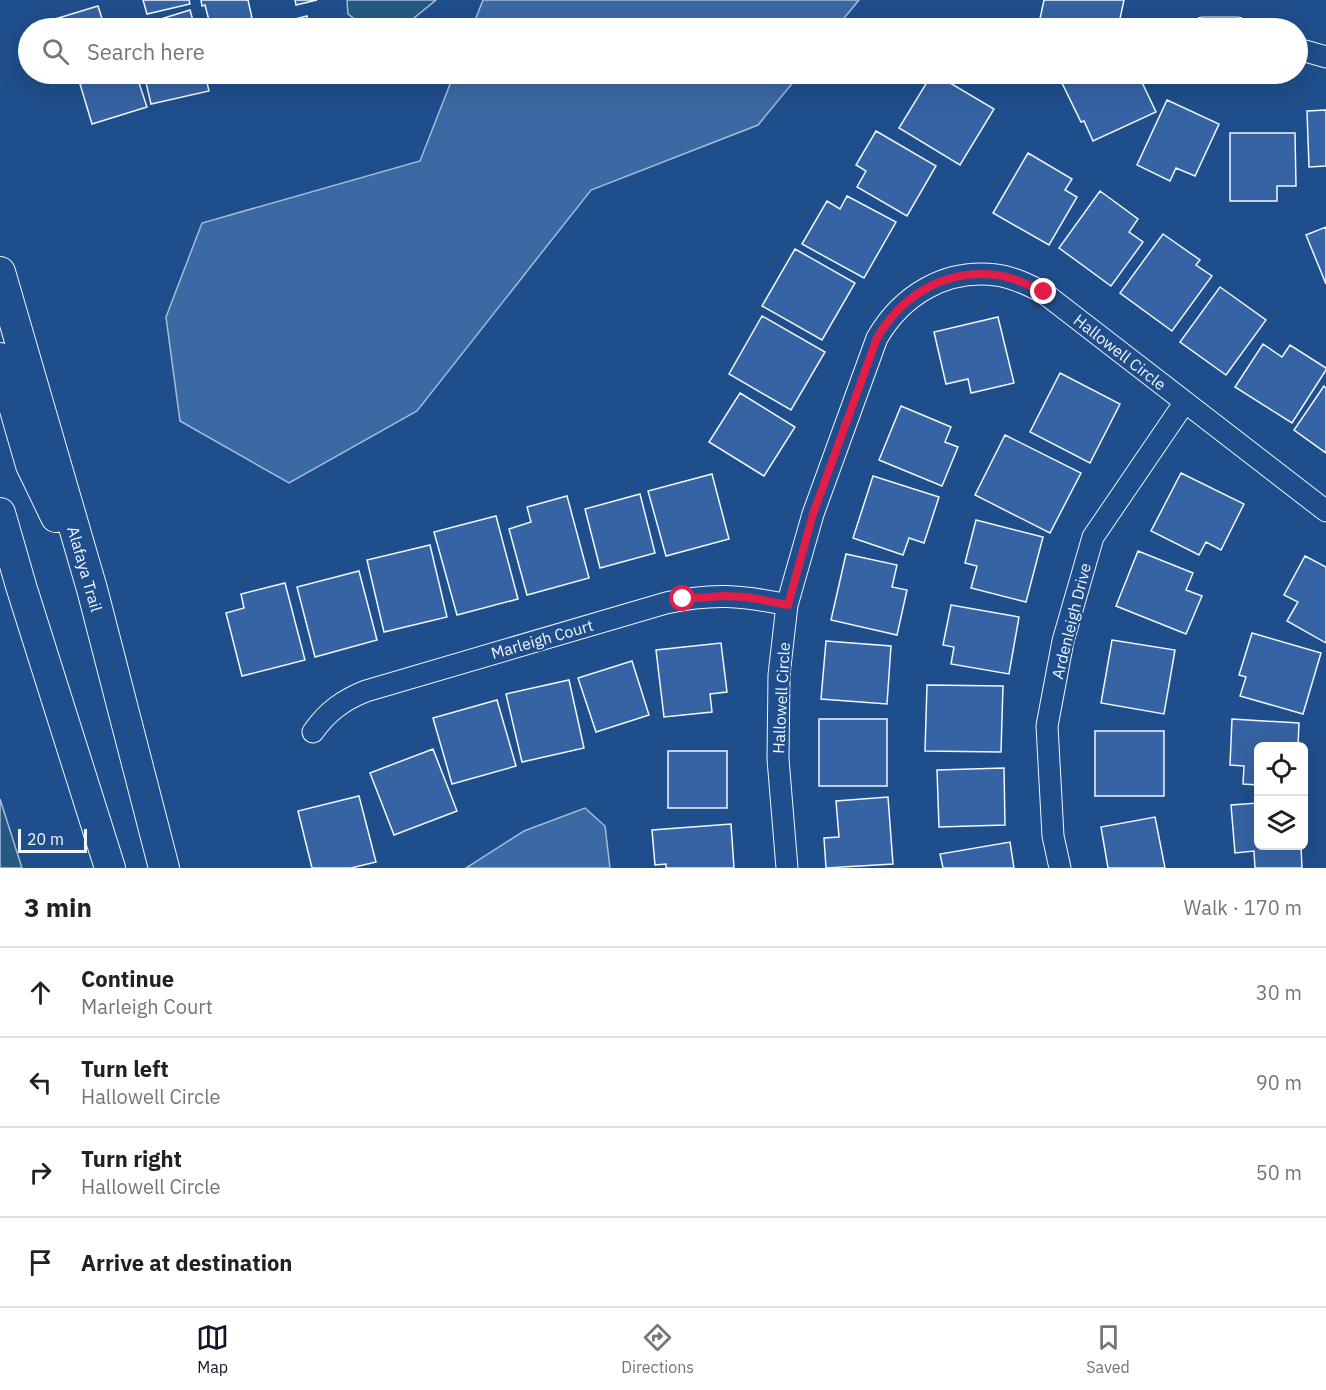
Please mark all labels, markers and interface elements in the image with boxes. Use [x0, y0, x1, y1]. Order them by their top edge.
search box [18, 18, 1308, 84]
icon: search [39, 35, 72, 68]
text: Search here [87, 37, 205, 66]
route end [1030, 278, 1056, 304]
street label: Hallowell Circle [1070, 310, 1170, 394]
street label: Alafaya Trail [63, 524, 107, 614]
street label: Ardenleigh Drive [1047, 561, 1095, 681]
route start [669, 585, 695, 611]
street label: Marleigh Court [489, 615, 595, 663]
street label: Hallowell Circle [768, 642, 794, 754]
map controls [1254, 742, 1308, 850]
button: locate [1254, 742, 1308, 796]
button: layers [1254, 796, 1308, 850]
scale bar [18, 826, 87, 854]
text: 20 m [27, 829, 64, 849]
text: 3 min [24, 890, 92, 924]
text: Walk · 170 m [1184, 894, 1302, 921]
text: Continue [81, 964, 174, 993]
icon: ahead [24, 976, 57, 1009]
text: 30 m [1256, 979, 1302, 1006]
text: Marleigh Court [81, 993, 213, 1020]
text: Turn left [81, 1054, 169, 1083]
icon: left [24, 1066, 57, 1099]
text: 90 m [1256, 1069, 1302, 1096]
text: Hallowell Circle [81, 1083, 221, 1110]
text: Turn right [81, 1144, 182, 1173]
icon: right [24, 1156, 57, 1189]
text: 50 m [1256, 1159, 1302, 1186]
text: Hallowell Circle [81, 1173, 221, 1200]
icon: arrive [24, 1246, 57, 1279]
text: Arrive at destination [81, 1248, 292, 1277]
tab: Map [196, 1321, 229, 1377]
tab: Directions [621, 1321, 694, 1377]
tab: Saved [1086, 1321, 1130, 1377]

